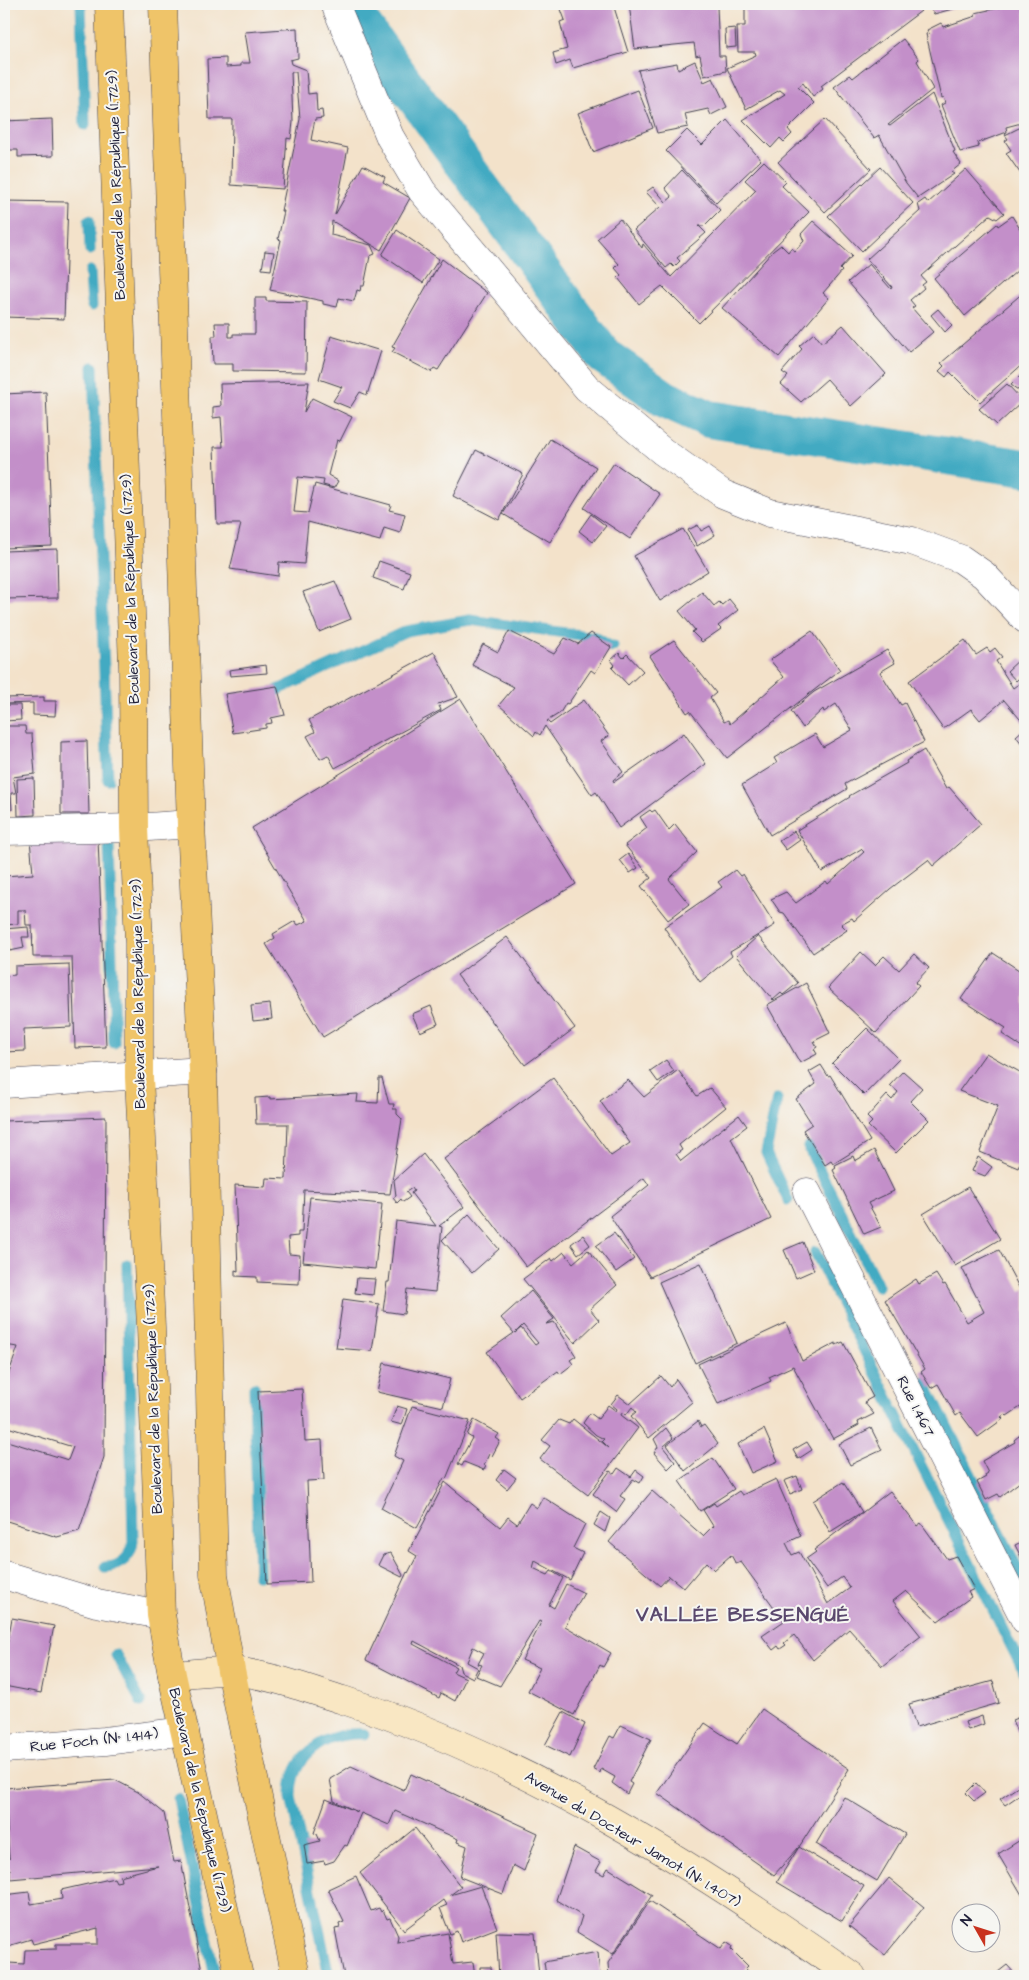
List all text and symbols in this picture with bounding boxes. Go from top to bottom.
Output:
street label: Boulevard de la République (1.729) [102,70,131,300]
street label: Boulevard de la République (1.729) [116,474,145,704]
street label: Boulevard de la République (1.729) [126,879,151,1109]
street label: Boulevard de la République (1.729) [139,1284,168,1514]
street label: Rue 1.467 [891,1372,940,1440]
district label: VALLÉE BESSENGUÉ [635,1601,850,1629]
street label: Boulevard de la République (1.729) [163,1686,236,1914]
street label: Rue Foch (N° 1.414) [29,1723,159,1758]
street label: Avenue du Docteur Jamot (N° 1.407) [521,1766,745,1913]
north arrow [952,1902,1002,1952]
text: N [956,1911,977,1930]

